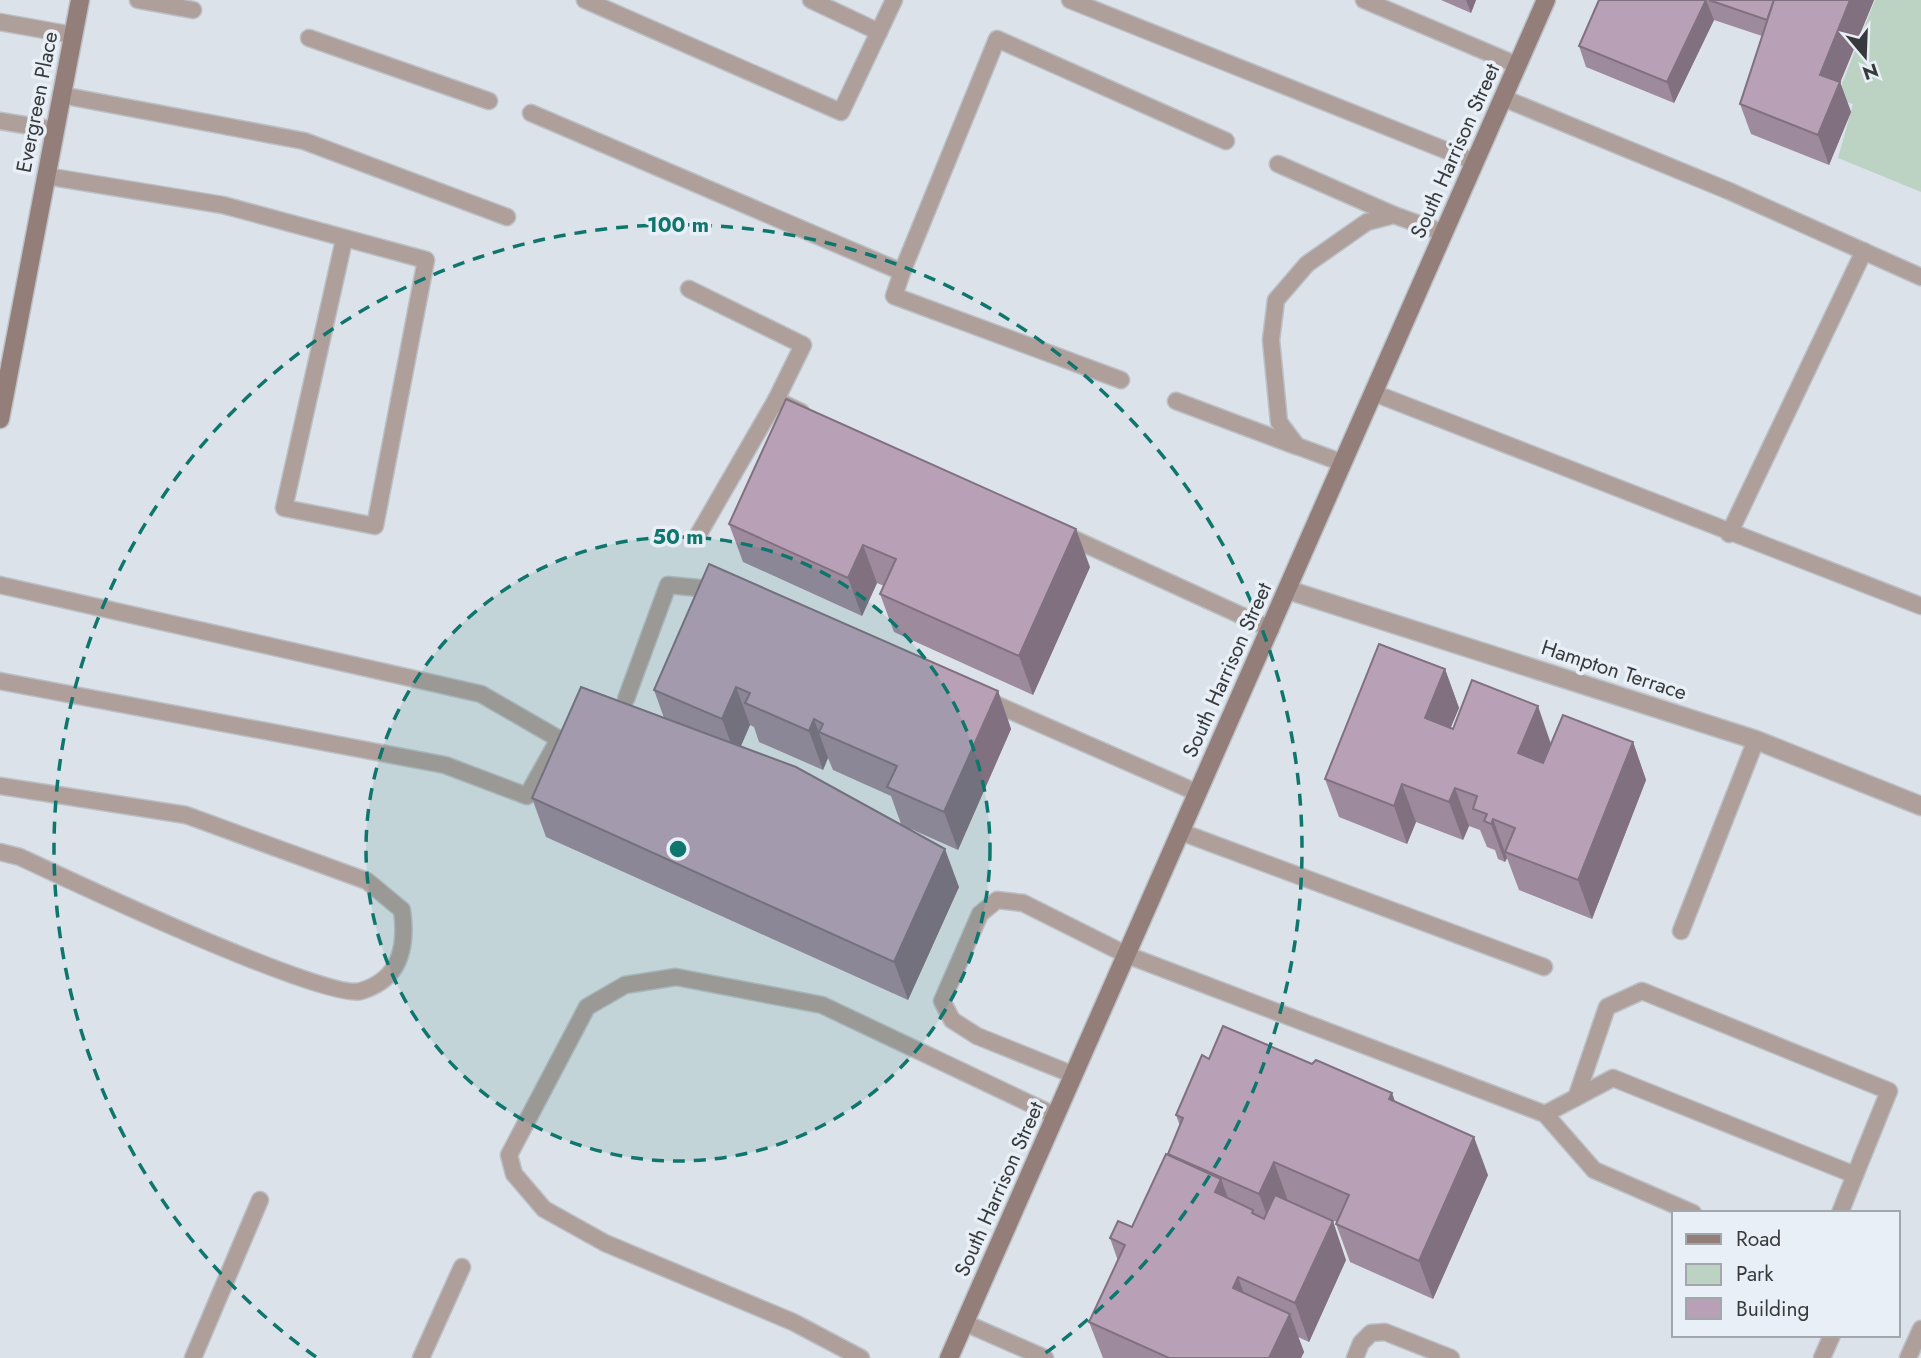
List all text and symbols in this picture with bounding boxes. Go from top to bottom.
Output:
north arrow [1830,21,1900,91]
street label: Evergreen Place [9,29,65,175]
text: N [1859,56,1882,87]
street label: South Harrison Street [1403,59,1507,243]
text: 100 m [647,210,709,240]
text: 50 m [653,522,703,552]
street label: South Harrison Street [1175,578,1279,762]
street label: Hampton Terrace [1537,632,1691,708]
centre of rings [666,837,690,861]
street label: South Harrison Street [947,1097,1051,1281]
legend [1672,1211,1900,1337]
text: Road [1736,1224,1781,1254]
text: Park [1736,1259,1774,1289]
text: Building [1736,1294,1809,1324]

